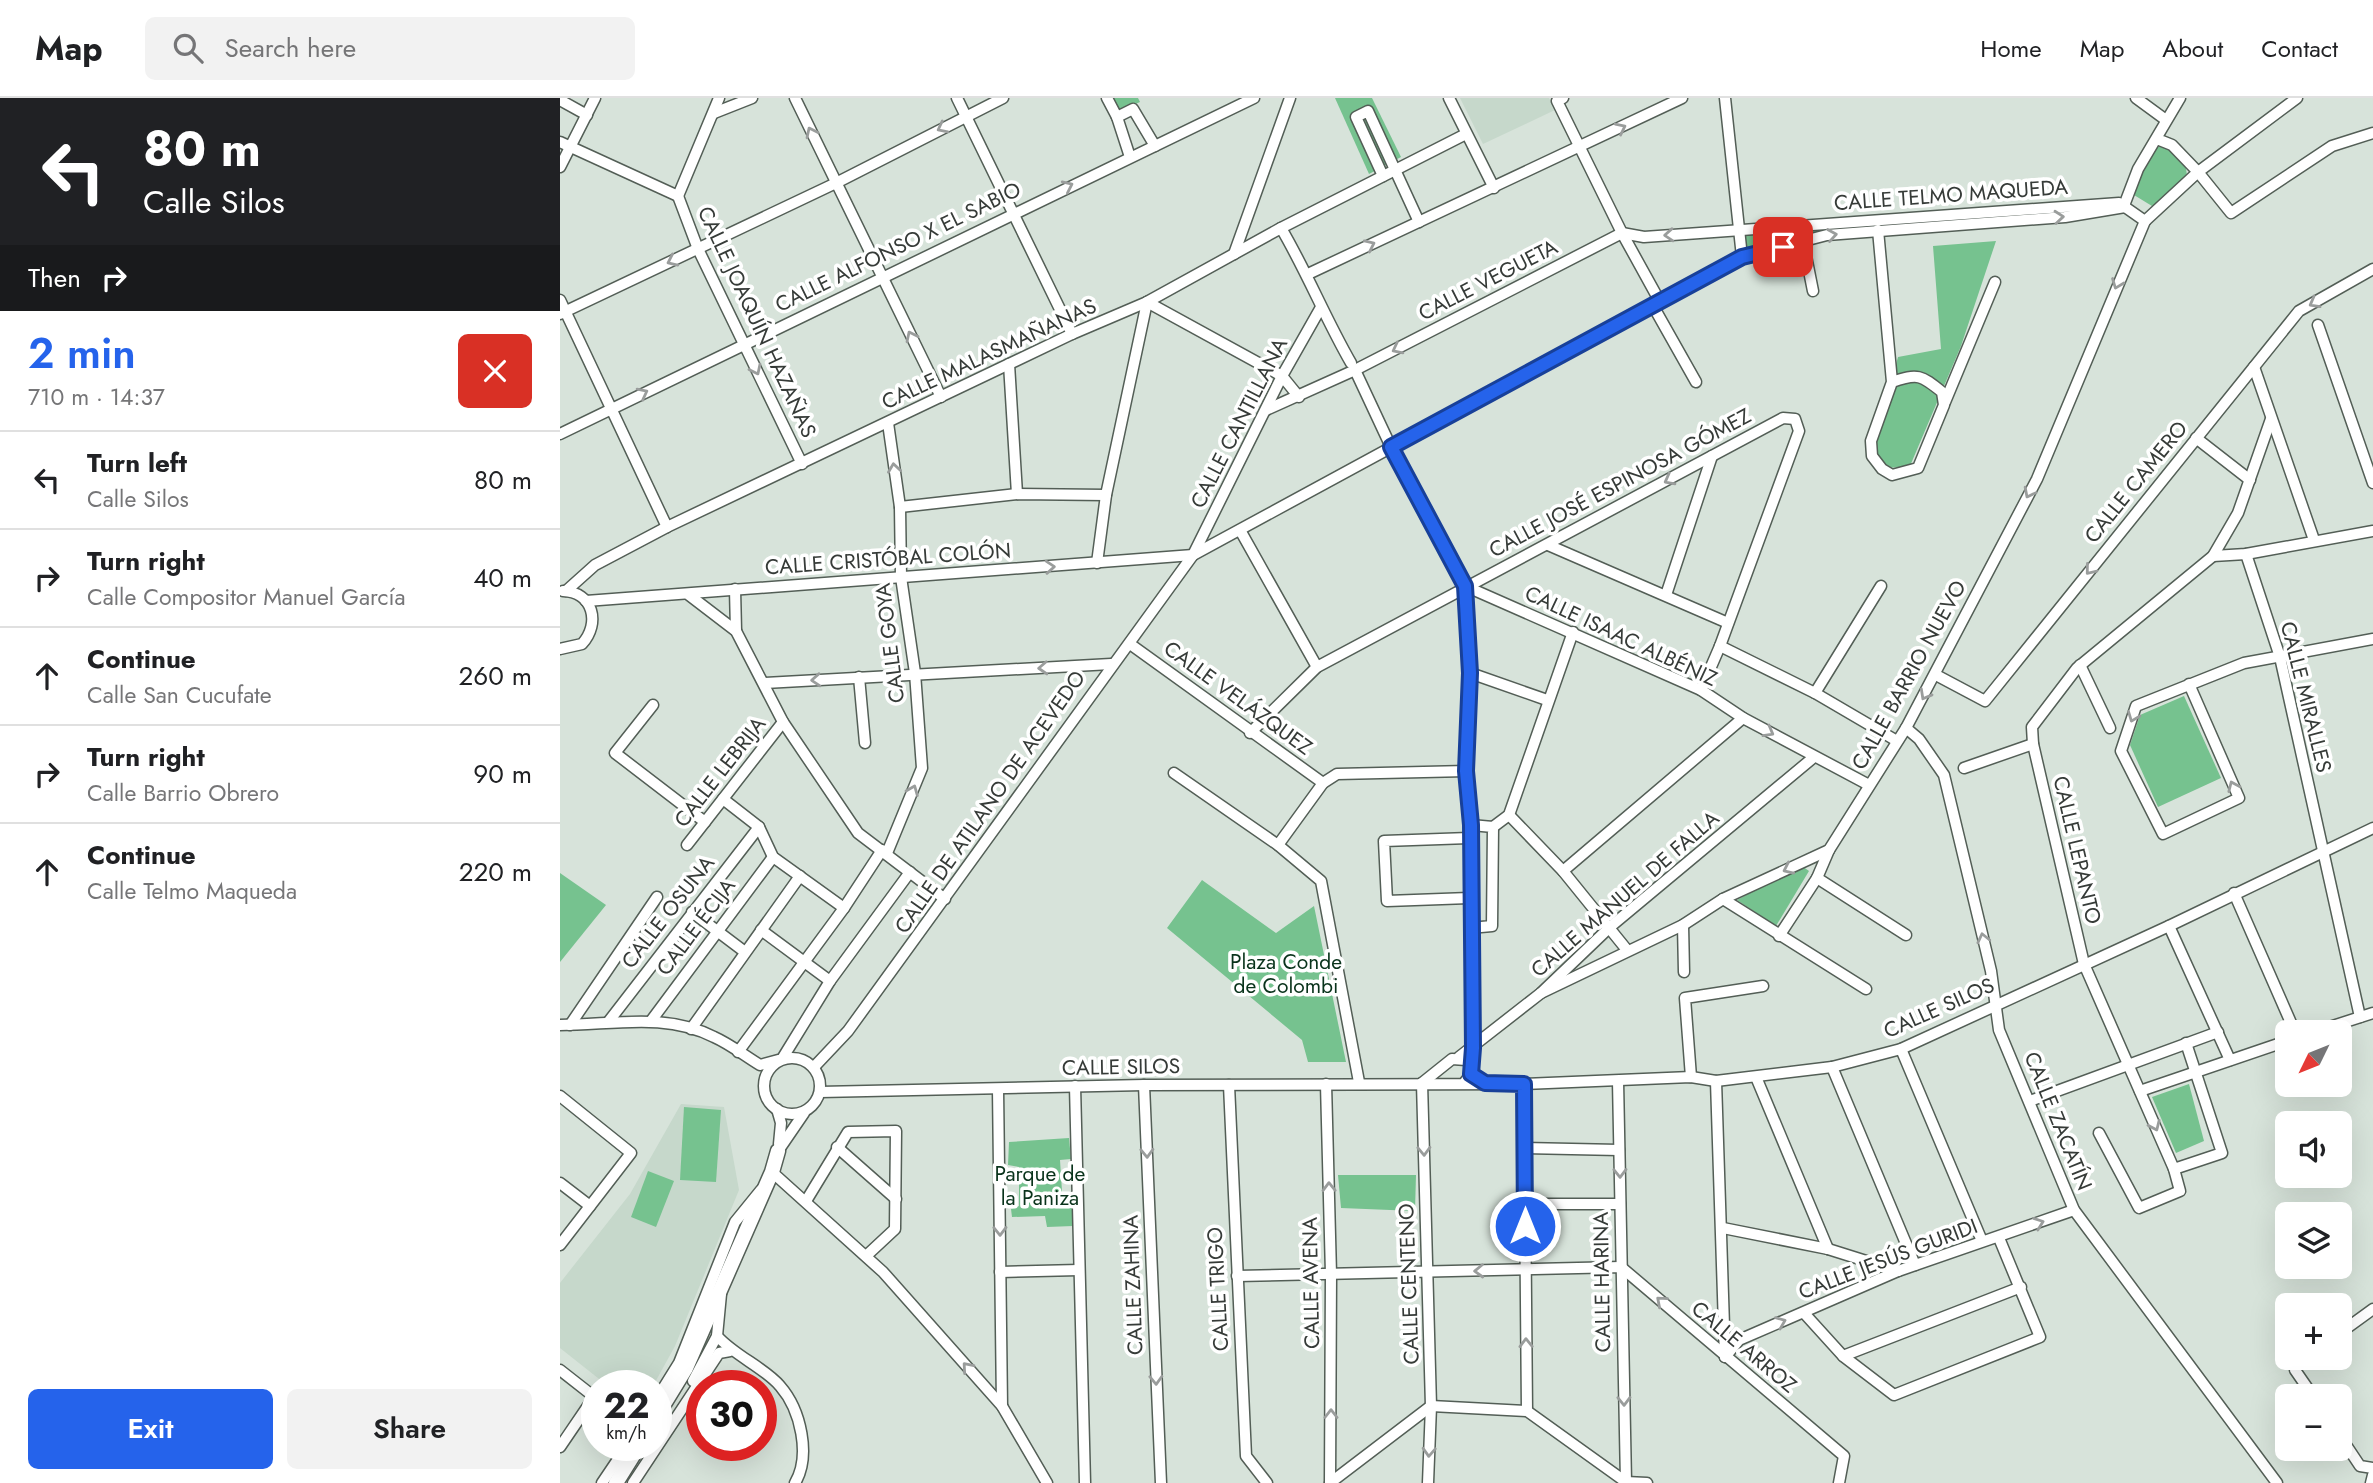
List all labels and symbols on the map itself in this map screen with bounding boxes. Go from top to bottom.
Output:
one-way arrow [937,120,949,133]
one-way arrow [1614,122,1626,136]
one-way arrow [806,127,820,139]
street label: CALLE TELMO MAQUEDA [1833,172,2069,218]
street label: CALLE ALFONSO X EL SABIO [770,174,1026,320]
one-way arrow [1061,180,1073,194]
street label: CALLE JOAQUÍN HAZAÑAS [690,201,824,443]
one-way arrow [2053,210,2065,225]
pin [1753,217,1813,277]
one-way arrow [1663,228,1674,243]
one-way arrow [1826,228,1838,243]
street label: CALLE VEGUETA [1413,232,1563,328]
one-way arrow [1363,239,1375,253]
one-way arrow [667,252,679,266]
one-way arrow [2112,277,2126,289]
street label: CALLE MALASMAÑANAS [877,291,1101,417]
one-way arrow [2309,295,2321,308]
one-way arrow [906,331,920,343]
street label: CALLE CANTILLANA [1183,333,1295,513]
one-way arrow [1391,340,1404,354]
one-way arrow [748,363,762,375]
one-way arrow [636,387,648,401]
street label: CALLE JOSÉ ESPINOSA GÓMEZ [1484,401,1757,565]
street label: CALLE CAMERO [2077,414,2195,550]
one-way arrow [887,462,902,474]
one-way arrow [1664,472,1676,485]
one-way arrow [2024,486,2038,499]
street label: CALLE CRISTÓBAL COLÓN [764,535,1012,583]
one-way arrow [1045,559,1056,574]
one-way arrow [2085,562,2098,574]
street label: CALLE BARRIO NUEVO [1844,575,1974,775]
street label: CALLE ISAAC ALBÉNIZ [1520,578,1723,694]
street label: CALLE GOYA [868,581,912,705]
street label: CALLE MIRALLES [2273,618,2339,776]
street label: CALLE VELÁZQUEZ [1158,634,1319,763]
one-way arrow [1037,660,1048,675]
street label: CALLE DE ATILANO DE ACEVEDO [887,664,1093,940]
one-way arrow [810,672,821,687]
one-way arrow [1919,688,1933,701]
street label: CALLE LEBRIJA [667,710,773,834]
one-way arrow [2127,710,2141,722]
one-way arrow [1762,724,1774,738]
street label: CALLE LEPANTO [2045,773,2109,927]
one-way arrow [2227,781,2241,793]
one-way arrow [904,785,918,797]
street label: CALLE MANUEL DE FALLA [1524,804,1726,984]
street label: CALLE OSUNA [614,849,722,975]
one-way arrow [1782,861,1795,875]
street label: CALLE ÉCIJA [650,872,743,982]
one-way arrow [1977,932,1992,944]
park label: Plaza Conde de Colombi [1230,947,1342,1001]
street label: CALLE SILOS [1879,970,1999,1046]
north arrow [2275,1020,2352,1097]
street label: CALLE ZACATÍN [2017,1047,2099,1195]
street label: CALLE SILOS [1062,1051,1180,1083]
one-way arrow [2147,1119,2161,1131]
one-way arrow [1417,1146,1432,1157]
one-way arrow [1139,1147,1154,1158]
park label: Parque de la Paniza [995,1159,1086,1213]
one-way arrow [1612,1168,1627,1179]
one-way arrow [1321,1181,1336,1192]
position arrow [1488,1189,1562,1263]
street label: CALLE CENTENO [1391,1203,1427,1365]
street label: CALLE HARINA [1586,1211,1618,1353]
street label: CALLE JESÚS GURIDI [1794,1211,1982,1307]
street label: CALLE ZAHINA [1116,1214,1150,1356]
street label: CALLE AVENA [1295,1217,1327,1349]
one-way arrow [2032,1217,2044,1231]
one-way arrow [992,1226,1008,1237]
street label: CALLE TRIGO [1200,1226,1236,1352]
one-way arrow [1474,1263,1484,1279]
street label: CALLE ARROZ [1685,1294,1804,1400]
one-way arrow [1656,1297,1669,1309]
one-way arrow [1775,1317,1787,1331]
one-way arrow [1518,1337,1534,1348]
one-way arrow [963,1362,975,1375]
speed limit sign: 30 [686,1370,777,1461]
one-way arrow [1149,1375,1164,1386]
one-way arrow [1616,1396,1632,1407]
one-way arrow [1323,1408,1339,1419]
one-way arrow [1422,1447,1437,1458]

